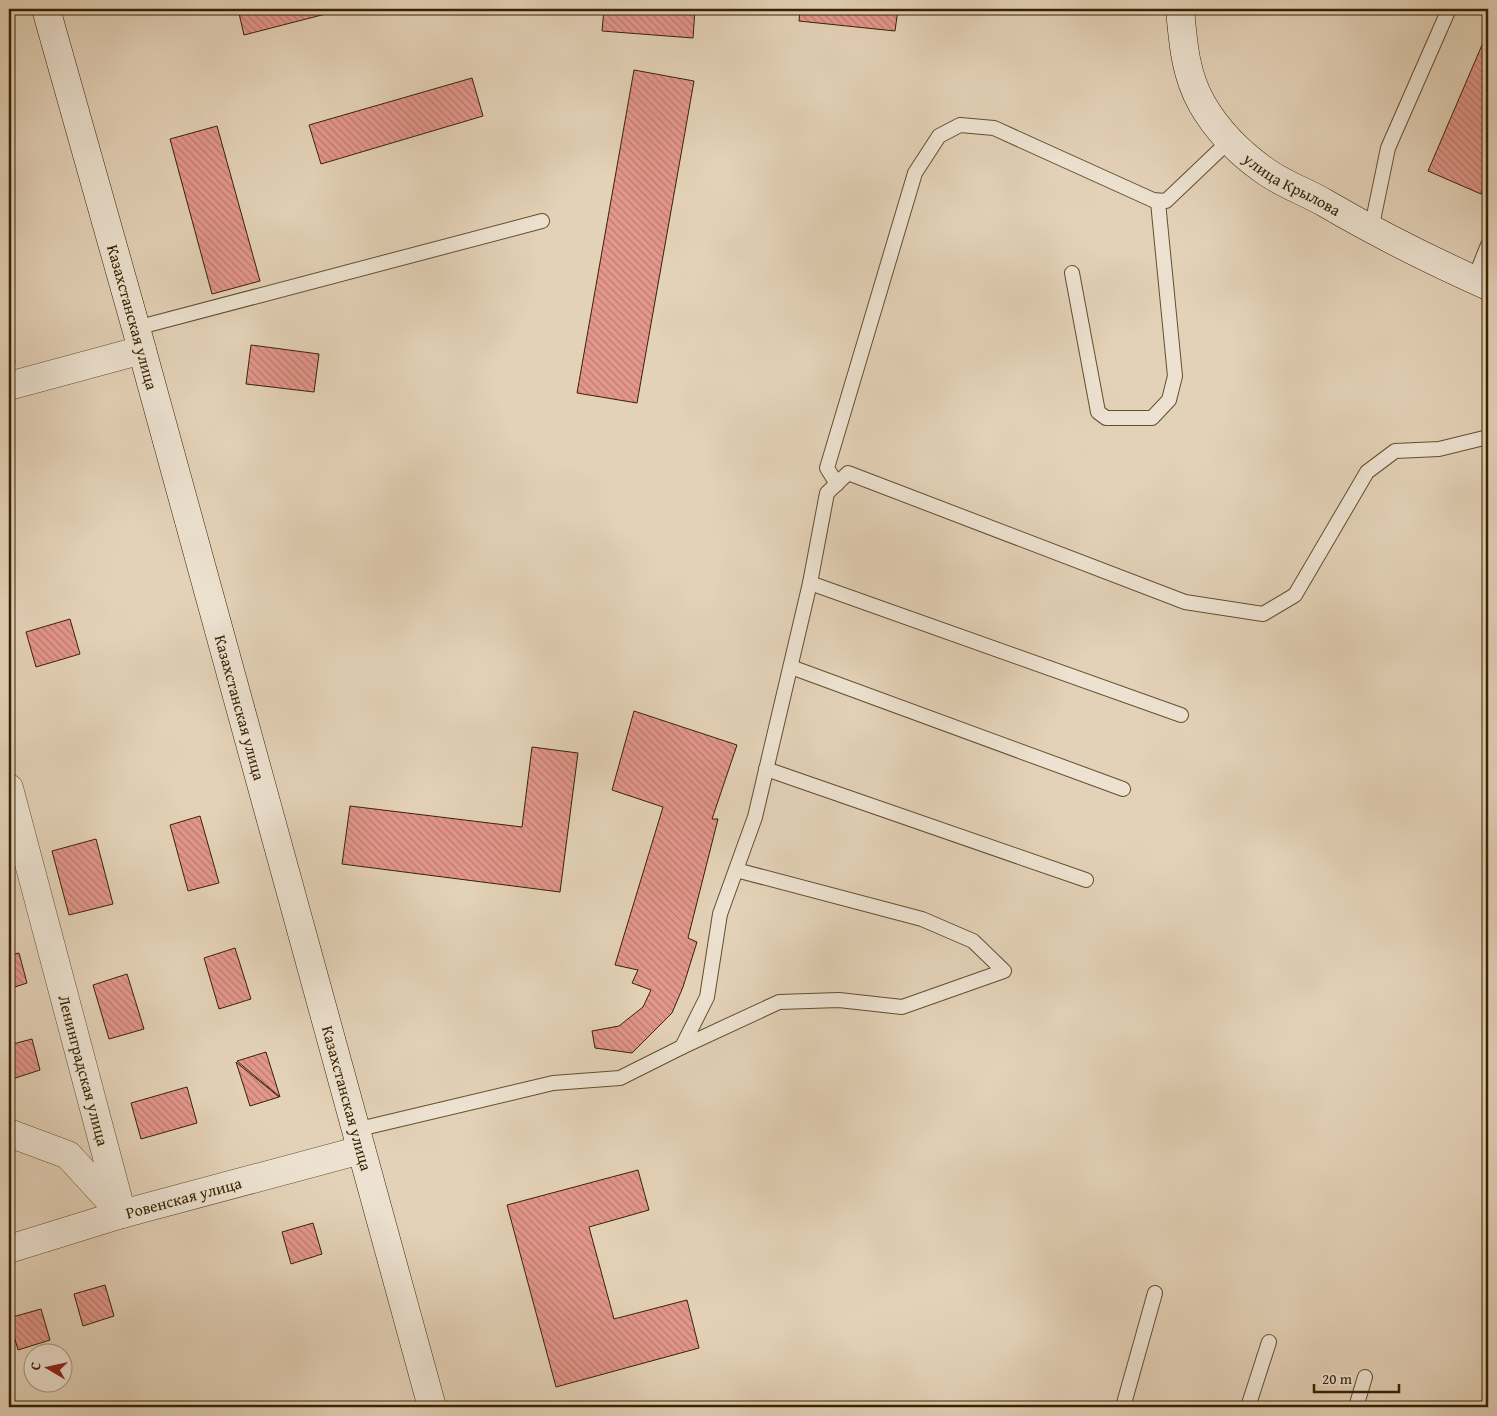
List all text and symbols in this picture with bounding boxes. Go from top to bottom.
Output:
street label: улица Крылова [1237,146,1346,222]
street label: Казахстанская улица [101,242,164,393]
street label: Казахстанская улица [209,632,272,783]
street label: Ленинградская улица [52,992,115,1149]
street label: Казахстанская улица [316,1023,379,1174]
street label: Ровенская улица [123,1170,245,1225]
north arrow [22,1344,72,1394]
text: С [25,1360,46,1371]
scale bar [1314,1361,1400,1393]
text: 20 m [1322,1368,1353,1389]

